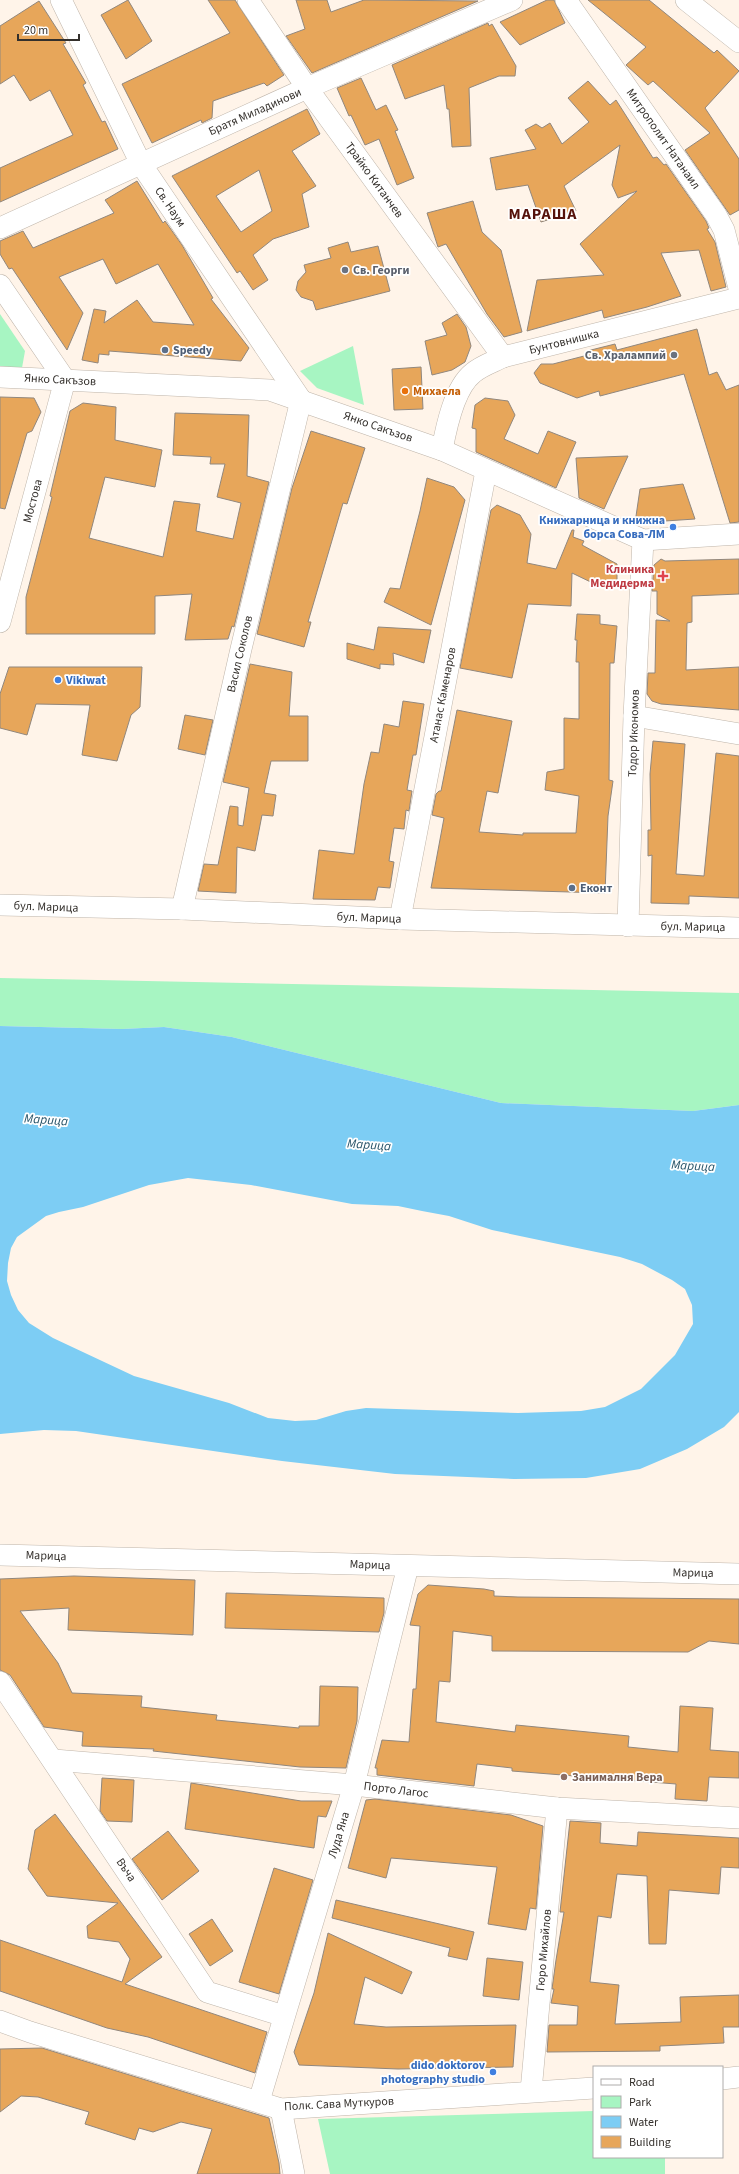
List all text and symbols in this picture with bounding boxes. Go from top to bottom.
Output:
scale bar [18,16,79,42]
text: 20 m [24,22,48,39]
street label: Братя Миладинови [206,84,304,140]
street label: Митрополит Натанаил [622,85,704,193]
street label: Трайко Китанчев [341,139,407,221]
street label: Св. Наум [150,183,190,231]
district label: МАРАША [508,203,578,225]
place label: Св. Георги [353,262,409,279]
marker: Св. Георги [340,265,350,275]
street label: Бунтовнишка [527,325,601,359]
place label: Speedy [173,342,213,359]
marker: Speedy [160,345,170,355]
place label: Св. Хралампий [585,347,666,364]
marker: Св. Хралампий [669,350,679,360]
street label: Янко Сакъзов [24,370,96,390]
place label: Михаела [413,383,461,400]
marker: Михаела [400,386,410,396]
street label: Янко Сакъзов [341,407,415,447]
street label: Мостова [19,477,47,525]
place label: Книжарница и книжна борса Сова-ЛМ [539,512,665,543]
marker: Книжарница и книжна борса Сова-ЛМ [668,522,678,532]
place label: Клиника Медидерма [590,561,654,592]
marker: Клиника Медидерма [657,570,669,582]
street label: Васил Соколов [223,614,257,694]
street label: Атанас Каменаров [425,646,461,744]
place label: Vikiwat [65,672,106,689]
marker: Vikiwat [53,675,63,685]
street label: Тодор Икономов [624,689,644,777]
place label: Еконт [580,880,612,897]
marker: Еконт [567,883,577,893]
street label: бул. Марица [13,897,79,917]
street label: бул. Марица [336,908,402,928]
street label: бул. Марица [660,918,726,936]
water label: Марица [23,1109,69,1131]
water label: Марица [346,1134,392,1156]
water label: Марица [671,1156,715,1176]
street label: Марица [25,1547,67,1565]
street label: Марица [349,1556,391,1574]
street label: Марица [672,1564,714,1582]
place label: Занималня Вера [572,1769,663,1786]
marker: Занималня Вера [559,1772,569,1782]
street label: Порто Лагос [363,1778,430,1802]
street label: Луда Яна [324,1810,354,1860]
street label: Въча [112,1855,140,1885]
street label: Гюро Михайлов [532,1908,556,1992]
place label: dido doktorov photography studio [381,2057,486,2088]
legend [593,2066,723,2158]
marker: dido doktorov photography studio [488,2067,498,2077]
text: Road [629,2074,655,2091]
street label: Полк. Сава Муткуров [284,2093,394,2115]
text: Park [629,2094,651,2111]
text: Water [629,2114,659,2131]
text: Building [629,2134,671,2151]

